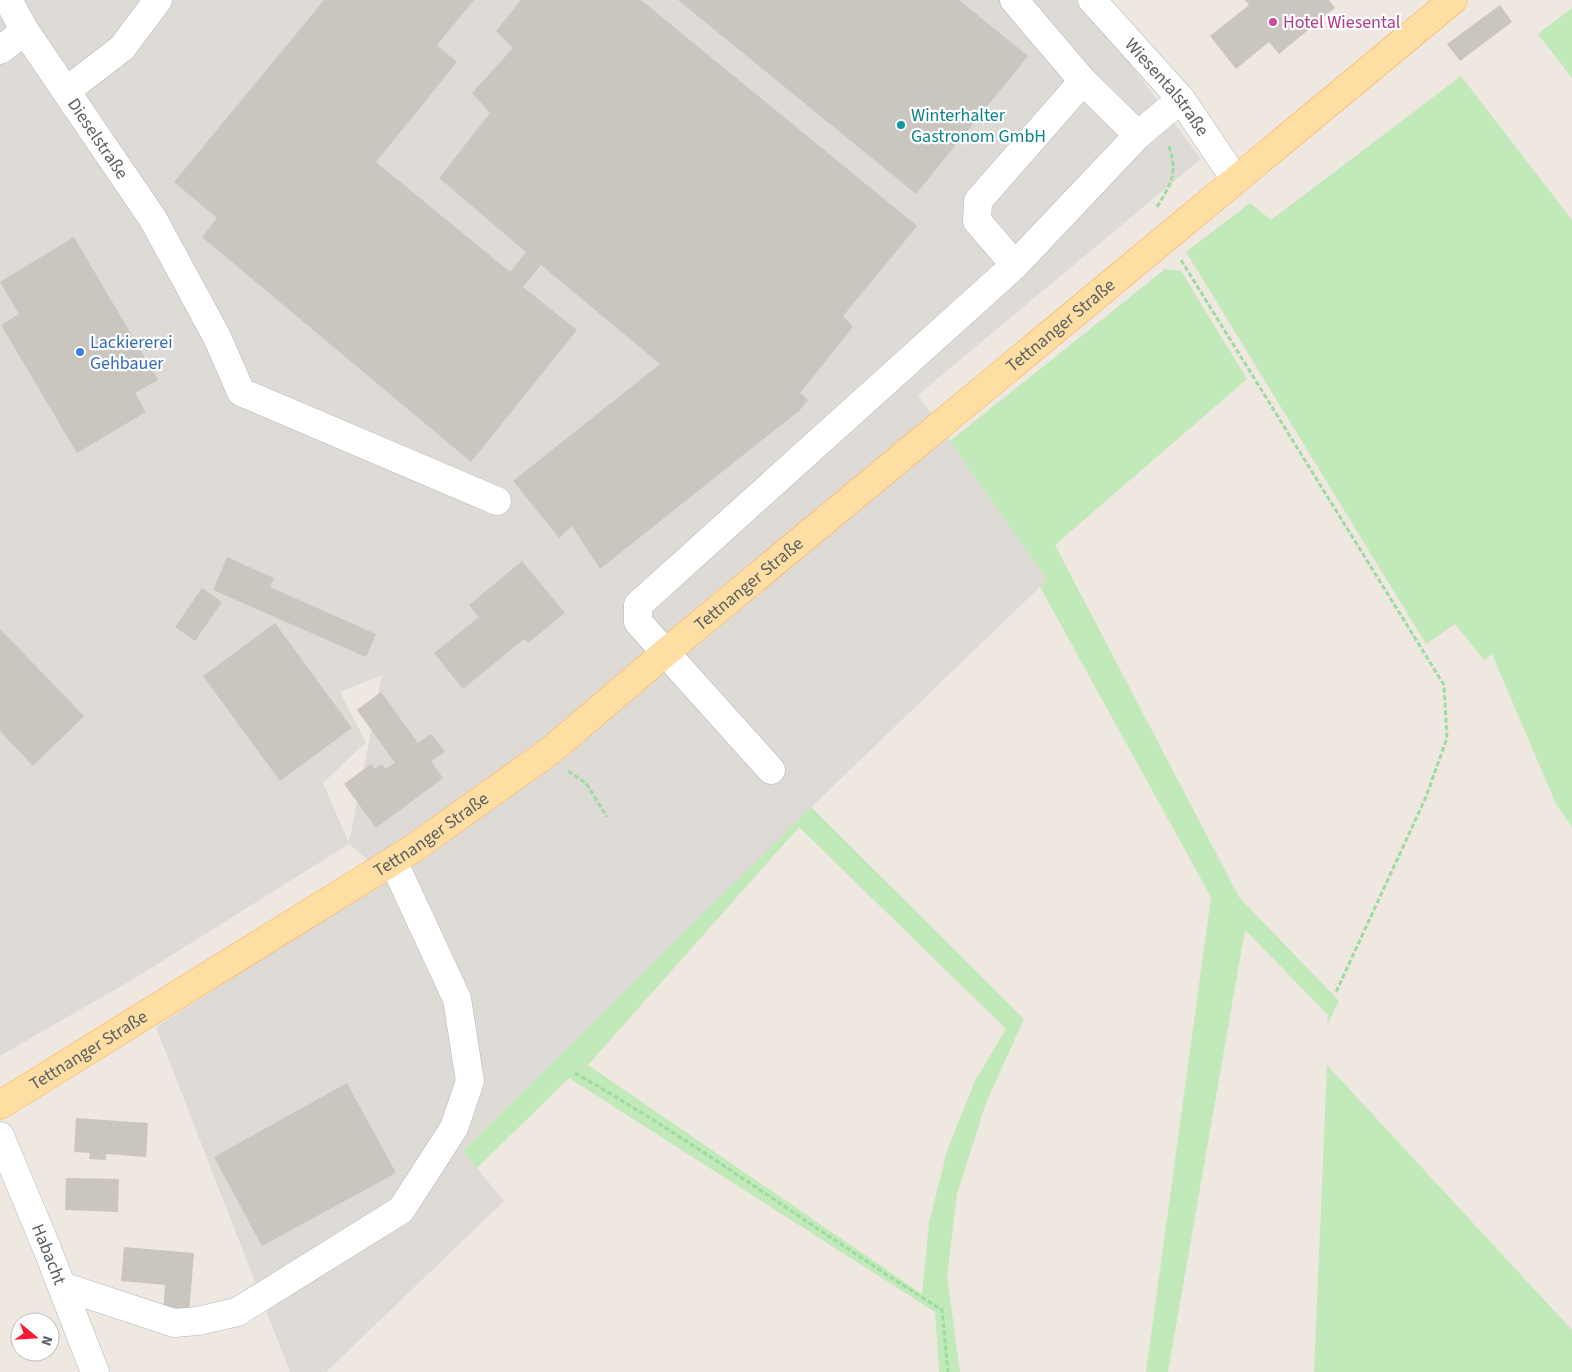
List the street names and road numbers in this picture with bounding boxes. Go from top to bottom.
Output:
street label: Wiesentalstraße [1119,33,1215,141]
street label: Dieselstraße [61,93,134,184]
street label: Tettnanger Straße [1001,273,1121,378]
street label: Tettnanger Straße [689,531,809,637]
street label: Tettnanger Straße [369,786,494,883]
street label: Tettnanger Straße [25,1004,153,1097]
street label: Habacht [25,1220,72,1289]

